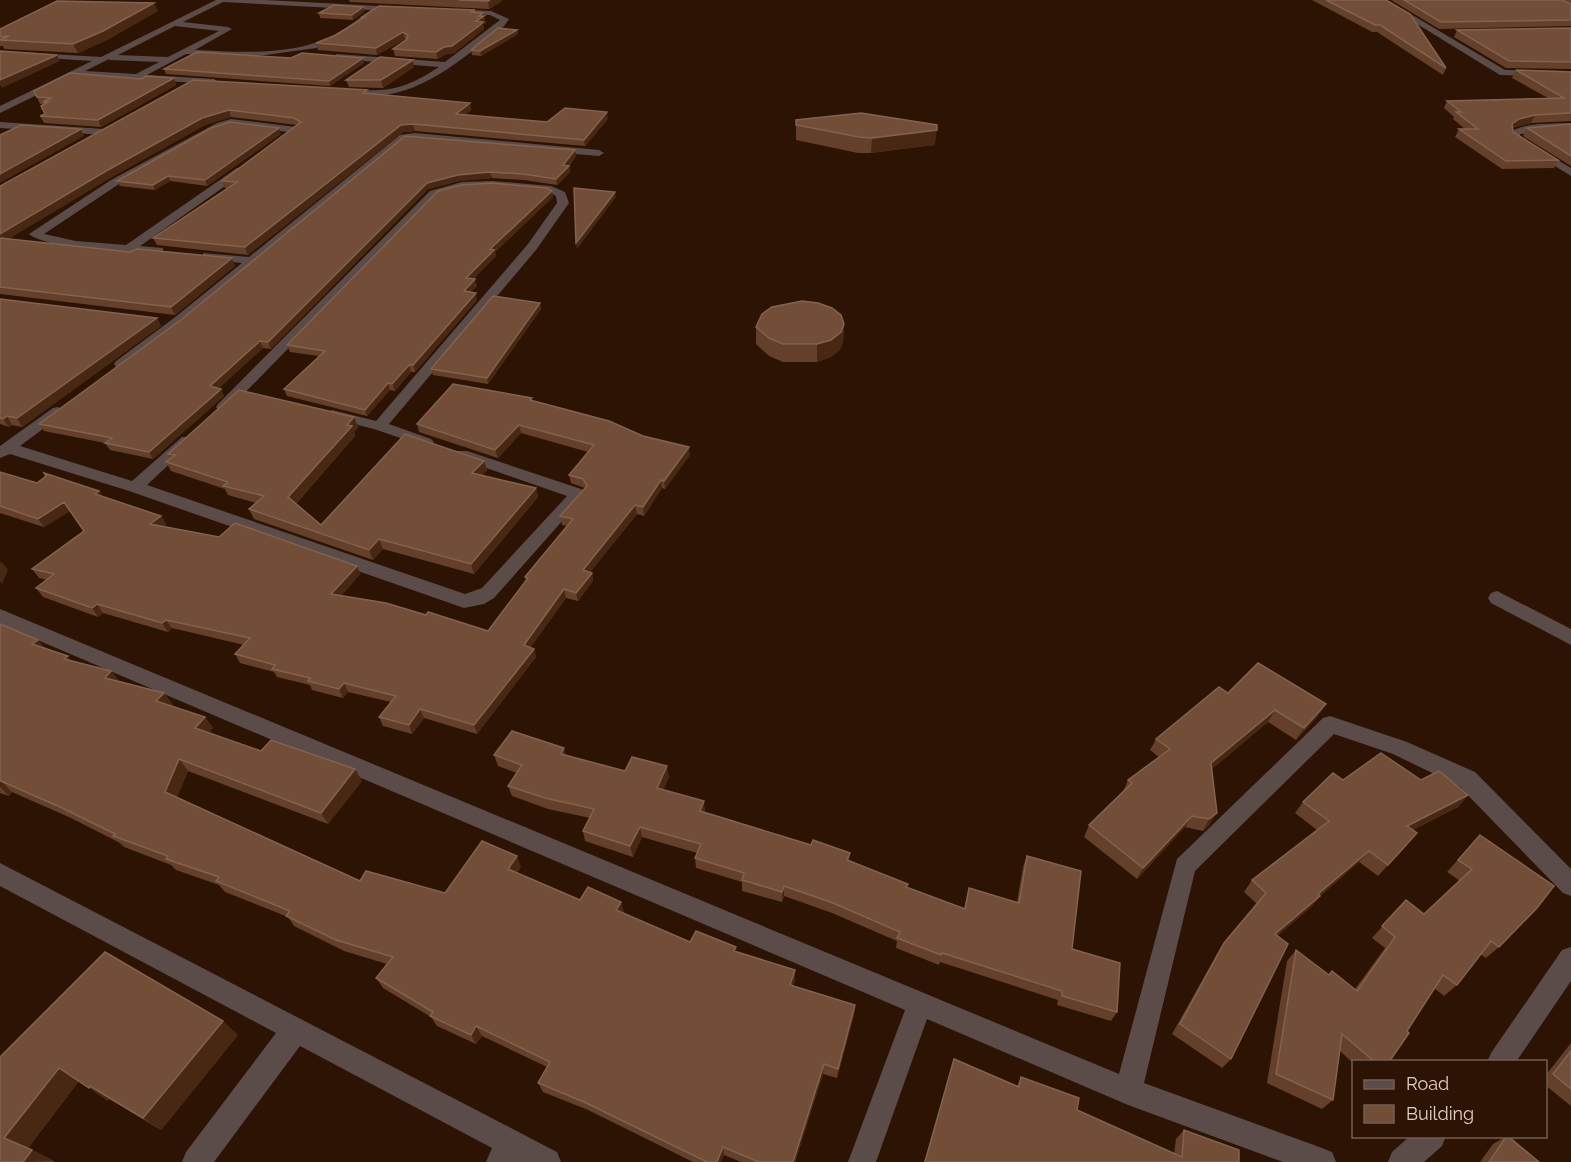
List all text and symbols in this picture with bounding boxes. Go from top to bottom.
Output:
legend [1352,1060,1547,1138]
text: Road [1406,1073,1449,1094]
text: Building [1406,1103,1474,1124]

